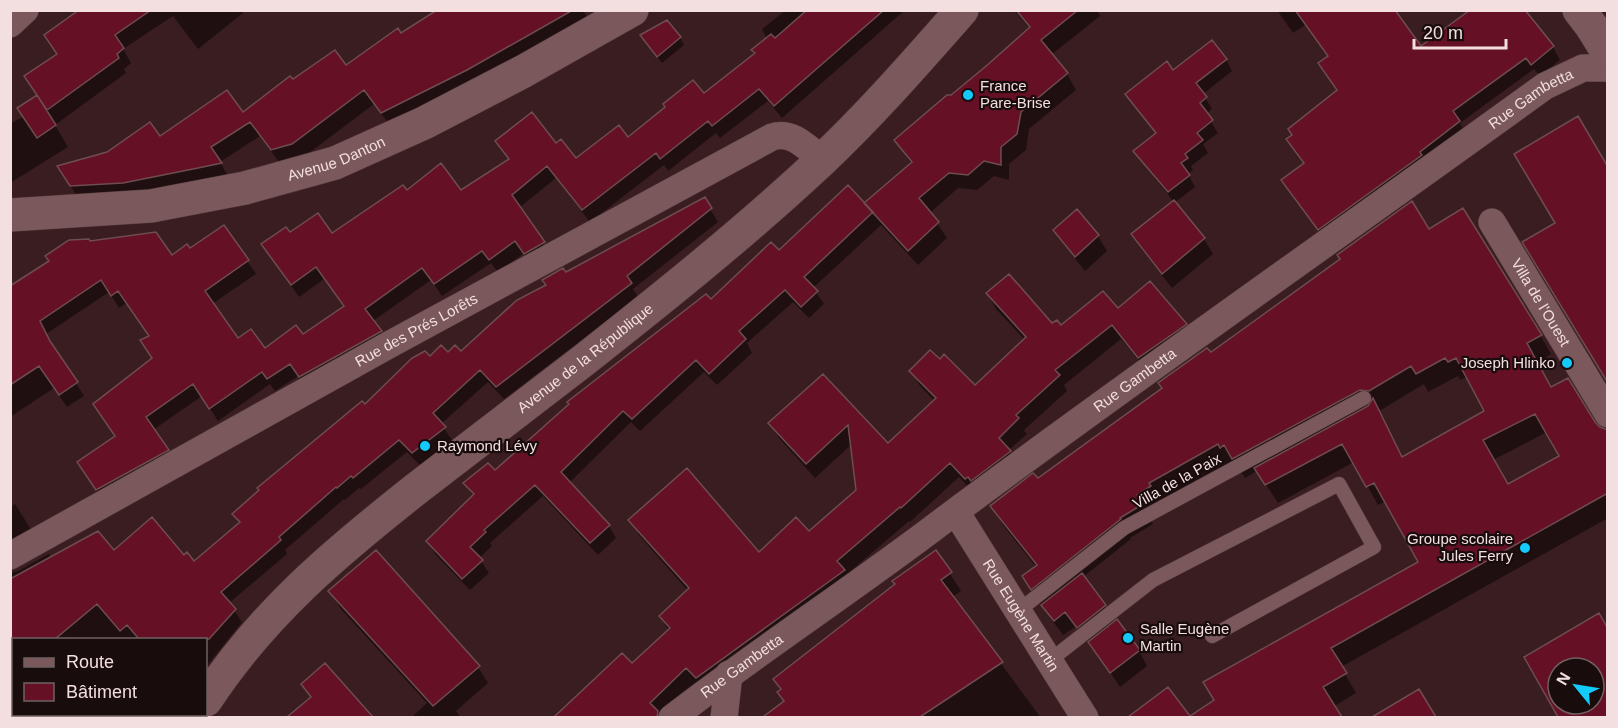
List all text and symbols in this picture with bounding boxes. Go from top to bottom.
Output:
scale bar [1414,12,1506,50]
text: 20 m [1423,23,1463,43]
street label: Rue Gambetta [1485,65,1576,132]
place label: France Pare-Brise [980,77,1051,111]
marker: France Pare-Brise [961,88,975,102]
street label: Avenue Danton [285,133,388,184]
street label: Villa de l'Ouest [1508,255,1574,350]
street label: Rue des Prés Lorêts [352,289,480,370]
street label: Avenue de la République [514,300,656,416]
street label: Rue Gambetta [1090,344,1180,415]
place label: Joseph Hlinko [1461,354,1555,371]
marker: Joseph Hlinko [1560,356,1574,370]
place label: Raymond Lévy [437,437,538,454]
marker: Raymond Lévy [418,439,432,453]
street label: Villa de la Paix [1130,449,1224,512]
place label: Groupe scolaire Jules Ferry [1407,530,1513,564]
marker: Groupe scolaire Jules Ferry [1518,541,1532,555]
street label: Rue Eugène Martin [980,556,1063,674]
place label: Salle Eugène Martin [1140,620,1229,654]
street label: Rue Gambetta [697,630,787,701]
marker: Salle Eugène Martin [1121,631,1135,645]
legend [12,638,207,716]
text: Route [66,652,114,672]
north arrow [1546,656,1606,716]
text: N [1553,669,1574,688]
text: Bâtiment [66,682,137,702]

